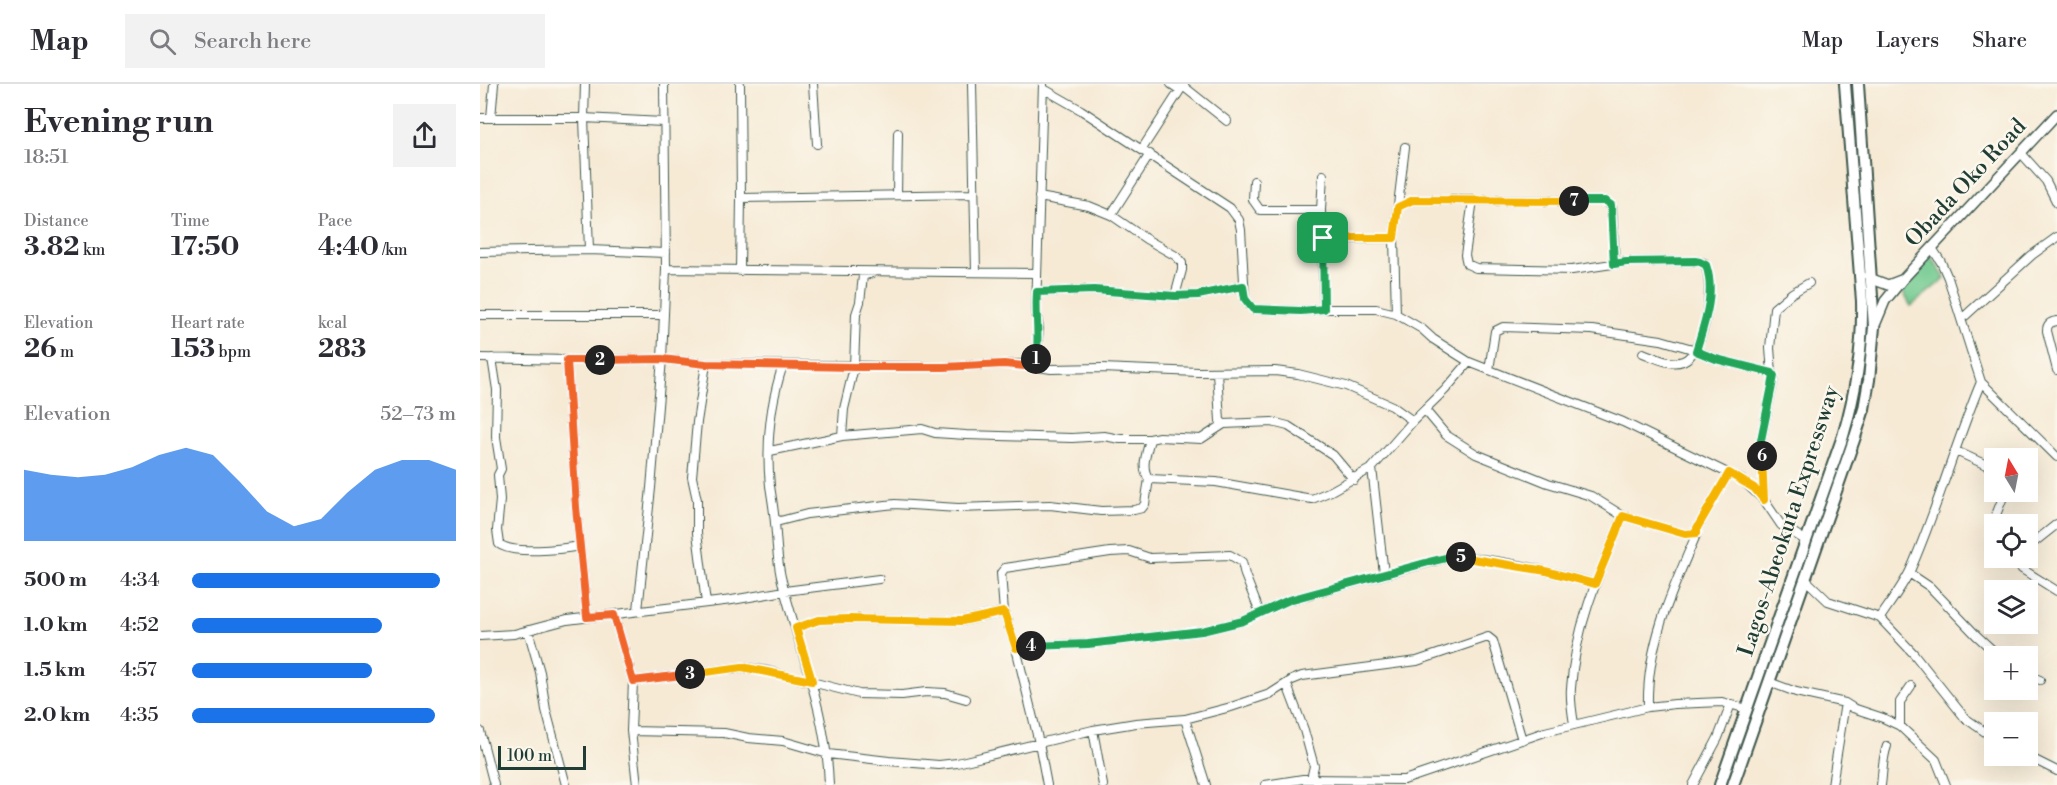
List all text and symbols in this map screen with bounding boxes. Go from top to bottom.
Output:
search box [125,14,545,68]
text: Map [30,24,89,59]
icon: search [146,25,179,58]
text: Search here [194,28,311,55]
text: Map [1802,28,1843,54]
text: Layers [1876,28,1939,54]
text: Share [1972,28,2027,54]
text: Evening run [24,102,213,143]
button: share [393,104,456,167]
street label: Obada Oko Road [1900,113,2033,253]
text: 18:51 [24,145,69,170]
pin: 7 [1559,186,1589,216]
text: 7 [1569,191,1579,211]
text: Distance [24,211,89,231]
text: Time [171,211,210,231]
text: Pace [318,211,352,231]
pin [1297,212,1348,263]
icon: arrive [1306,221,1339,254]
text: 3.82 [24,231,80,263]
text: 17:50 [171,231,239,263]
text: 4:40 [318,231,379,263]
text: km [80,240,105,260]
text: /km [379,240,408,260]
text: Elevation [24,313,93,333]
text: Heart rate [171,313,245,333]
text: kcal [318,313,347,333]
text: 26 [24,333,57,365]
text: 153 [171,333,215,365]
text: 283 [318,333,366,365]
text: m [57,342,74,362]
text: bpm [215,342,251,362]
pin: 1 [1021,344,1051,374]
pin: 2 [585,345,615,375]
text: 1 [1032,349,1040,369]
text: 2 [595,350,605,370]
street label: Lagos-Abeokuta Expressway [1732,382,1846,660]
text: Elevation [24,402,111,427]
text: 52–73 m [380,402,456,427]
pin: 6 [1747,441,1777,471]
text: 6 [1757,446,1767,466]
north arrow [1984,448,2038,502]
map controls [1984,448,2038,766]
button: locate [1984,514,2038,568]
pin: 5 [1446,542,1476,572]
text: 5 [1456,547,1466,567]
text: 500 m [24,568,87,593]
text: 4:34 [120,568,160,593]
button: layers [1984,580,2038,634]
text: 1.0 km [24,613,88,638]
text: 4:52 [120,613,159,638]
pin: 4 [1016,631,1046,661]
text: 4 [1026,636,1036,656]
button: + [1984,646,2038,700]
text: 1.5 km [24,658,85,683]
text: 4:57 [120,658,157,683]
pin: 3 [675,659,705,689]
text: 3 [685,664,695,684]
text: 2.0 km [24,703,90,728]
text: 4:35 [120,703,158,728]
button: − [1984,712,2038,766]
scale bar [498,743,586,770]
text: 100 m [507,746,552,766]

